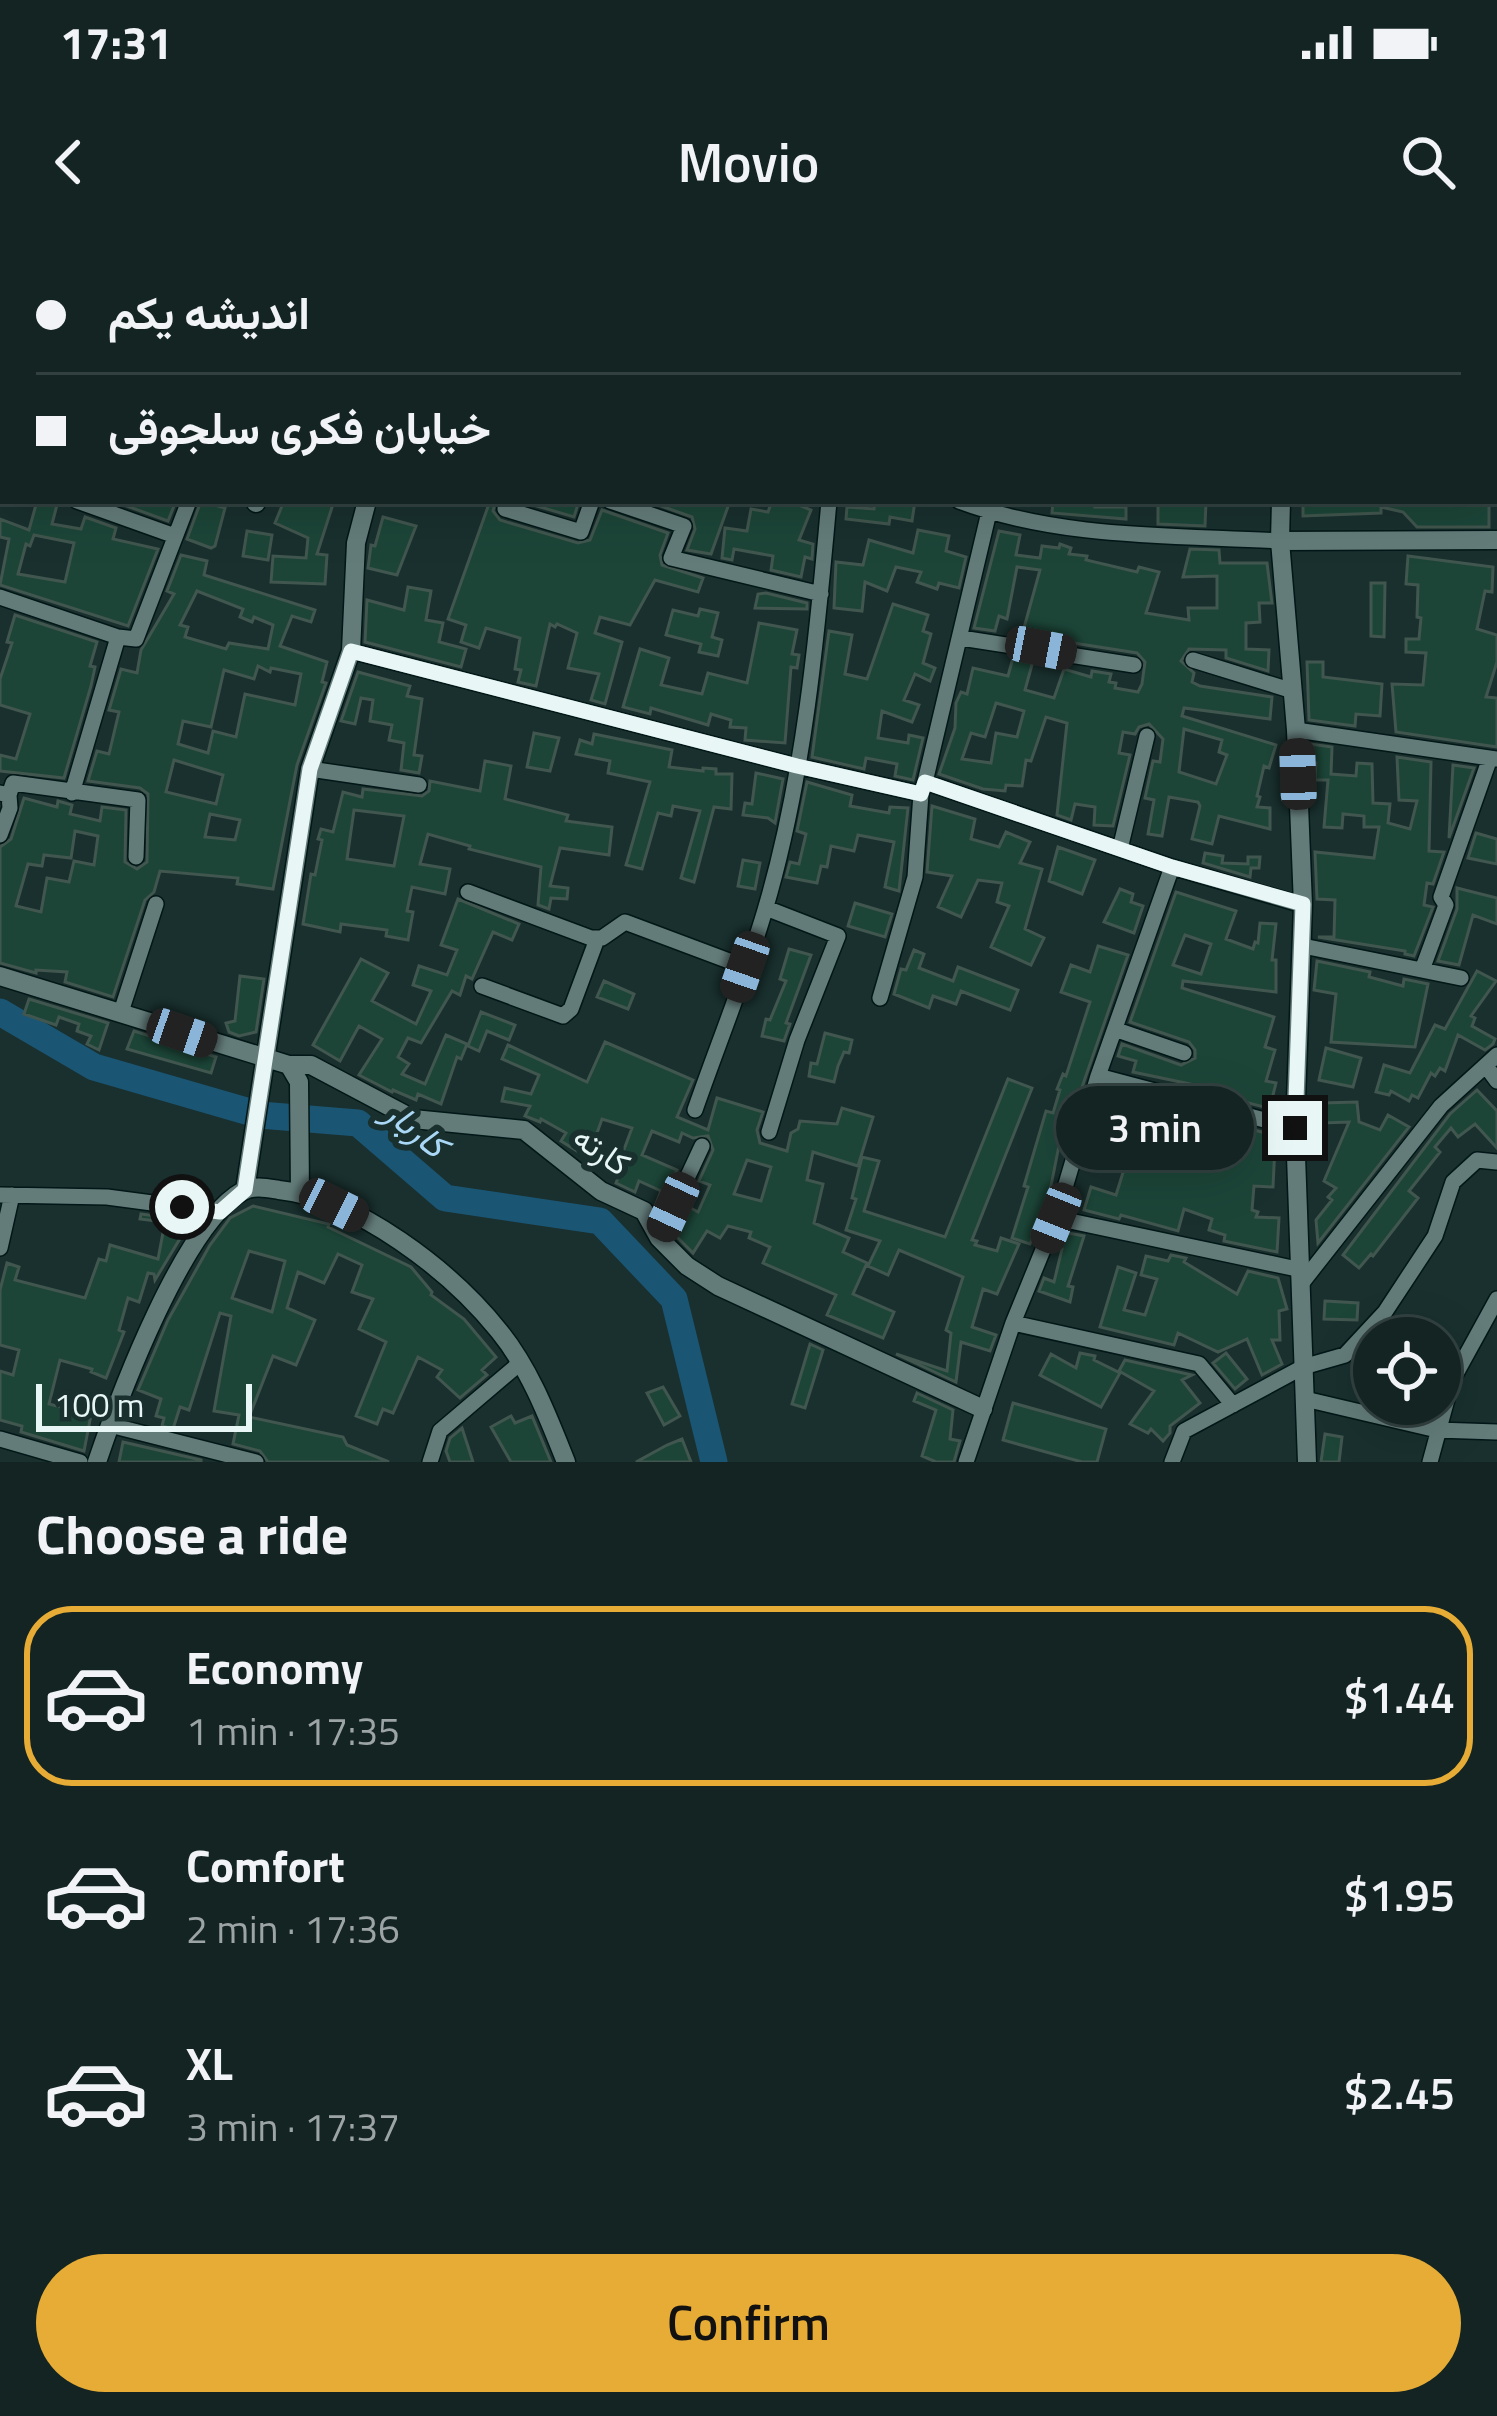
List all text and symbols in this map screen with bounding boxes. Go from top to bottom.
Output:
text: 17:31 [60,8,172,76]
text: Movio [678,121,819,203]
icon: back [36,129,102,195]
icon: search [1395,129,1461,195]
text: اندیشه یکم [108,278,310,346]
text: خیابان فکری سلجوقی [108,393,491,461]
car [1002,623,1080,673]
car [1279,737,1317,811]
car [716,927,774,1007]
car [142,1004,222,1062]
water label: کاربار [371,1083,465,1175]
callout: 3 min [1055,1086,1253,1170]
text: 3 min [1108,1098,1202,1157]
route end [1268,1101,1322,1155]
street label: کارته [563,1112,641,1188]
car [641,1167,705,1247]
car [294,1173,374,1237]
car [1026,1178,1086,1258]
route start [155,1180,209,1234]
map controls [1353,1317,1461,1425]
button: locate [1353,1317,1461,1425]
scale bar [36,1378,252,1431]
text: 100 m [54,1380,144,1430]
text: Choose a ride [36,1493,348,1575]
text: Economy [186,1633,363,1701]
icon: car [42,1642,150,1750]
text: $1.44 [1343,1662,1455,1730]
text: 1 min · 17:35 [186,1701,400,1760]
text: Comfort [186,1831,345,1899]
icon: car [42,1840,150,1948]
text: $1.95 [1343,1860,1455,1928]
text: 2 min · 17:36 [186,1899,400,1958]
text: XL [186,2029,233,2097]
icon: car [42,2038,150,2146]
text: $2.45 [1343,2058,1455,2126]
text: 3 min · 17:37 [186,2097,400,2156]
button: Confirm [36,2254,1461,2392]

